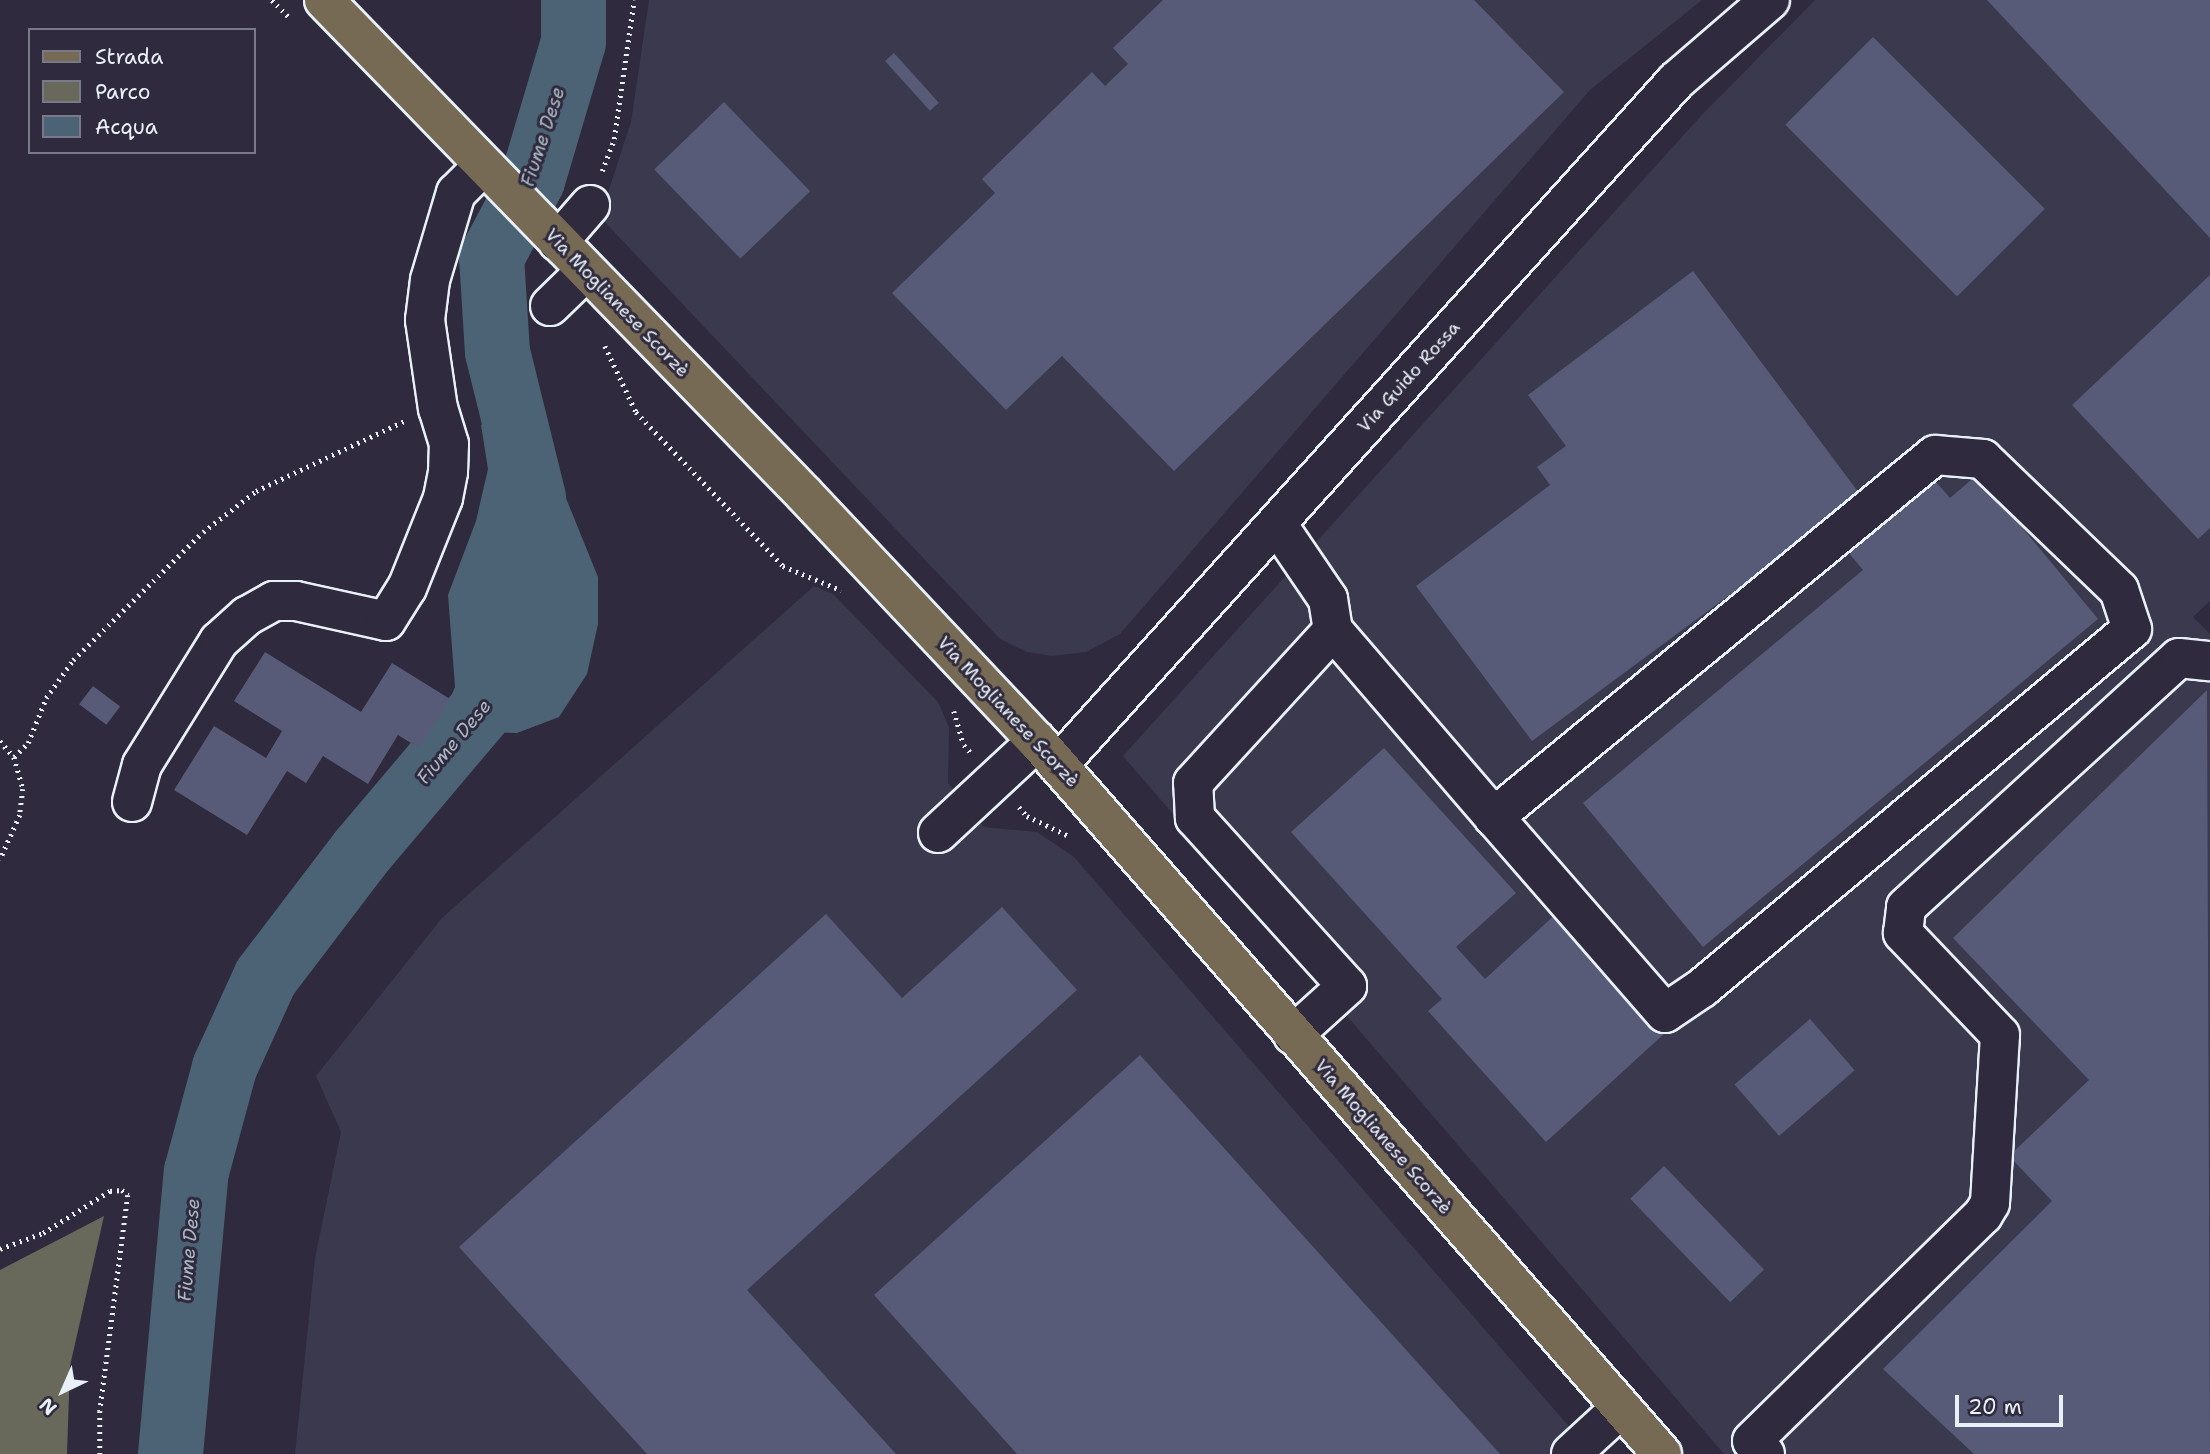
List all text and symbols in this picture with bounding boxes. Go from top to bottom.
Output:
legend [28,28,256,154]
text: Strada [95,43,163,71]
text: Parco [95,78,150,106]
water label: Fiume Dese [516,84,570,190]
text: Acqua [95,113,158,141]
street label: Via Moglianese Scorzè [540,224,694,382]
street label: Via Guido Rossa [1353,317,1465,437]
street label: Via Moglianese Scorzè [933,632,1083,792]
water label: Fiume Dese [412,695,496,789]
street label: Via Moglianese Scorzè [1310,1055,1456,1219]
water label: Fiume Dese [173,1198,205,1302]
north arrow [28,1356,98,1426]
scale bar [1958,1380,2066,1424]
text: N [34,1392,62,1421]
text: 20 m [1968,1393,2022,1421]

